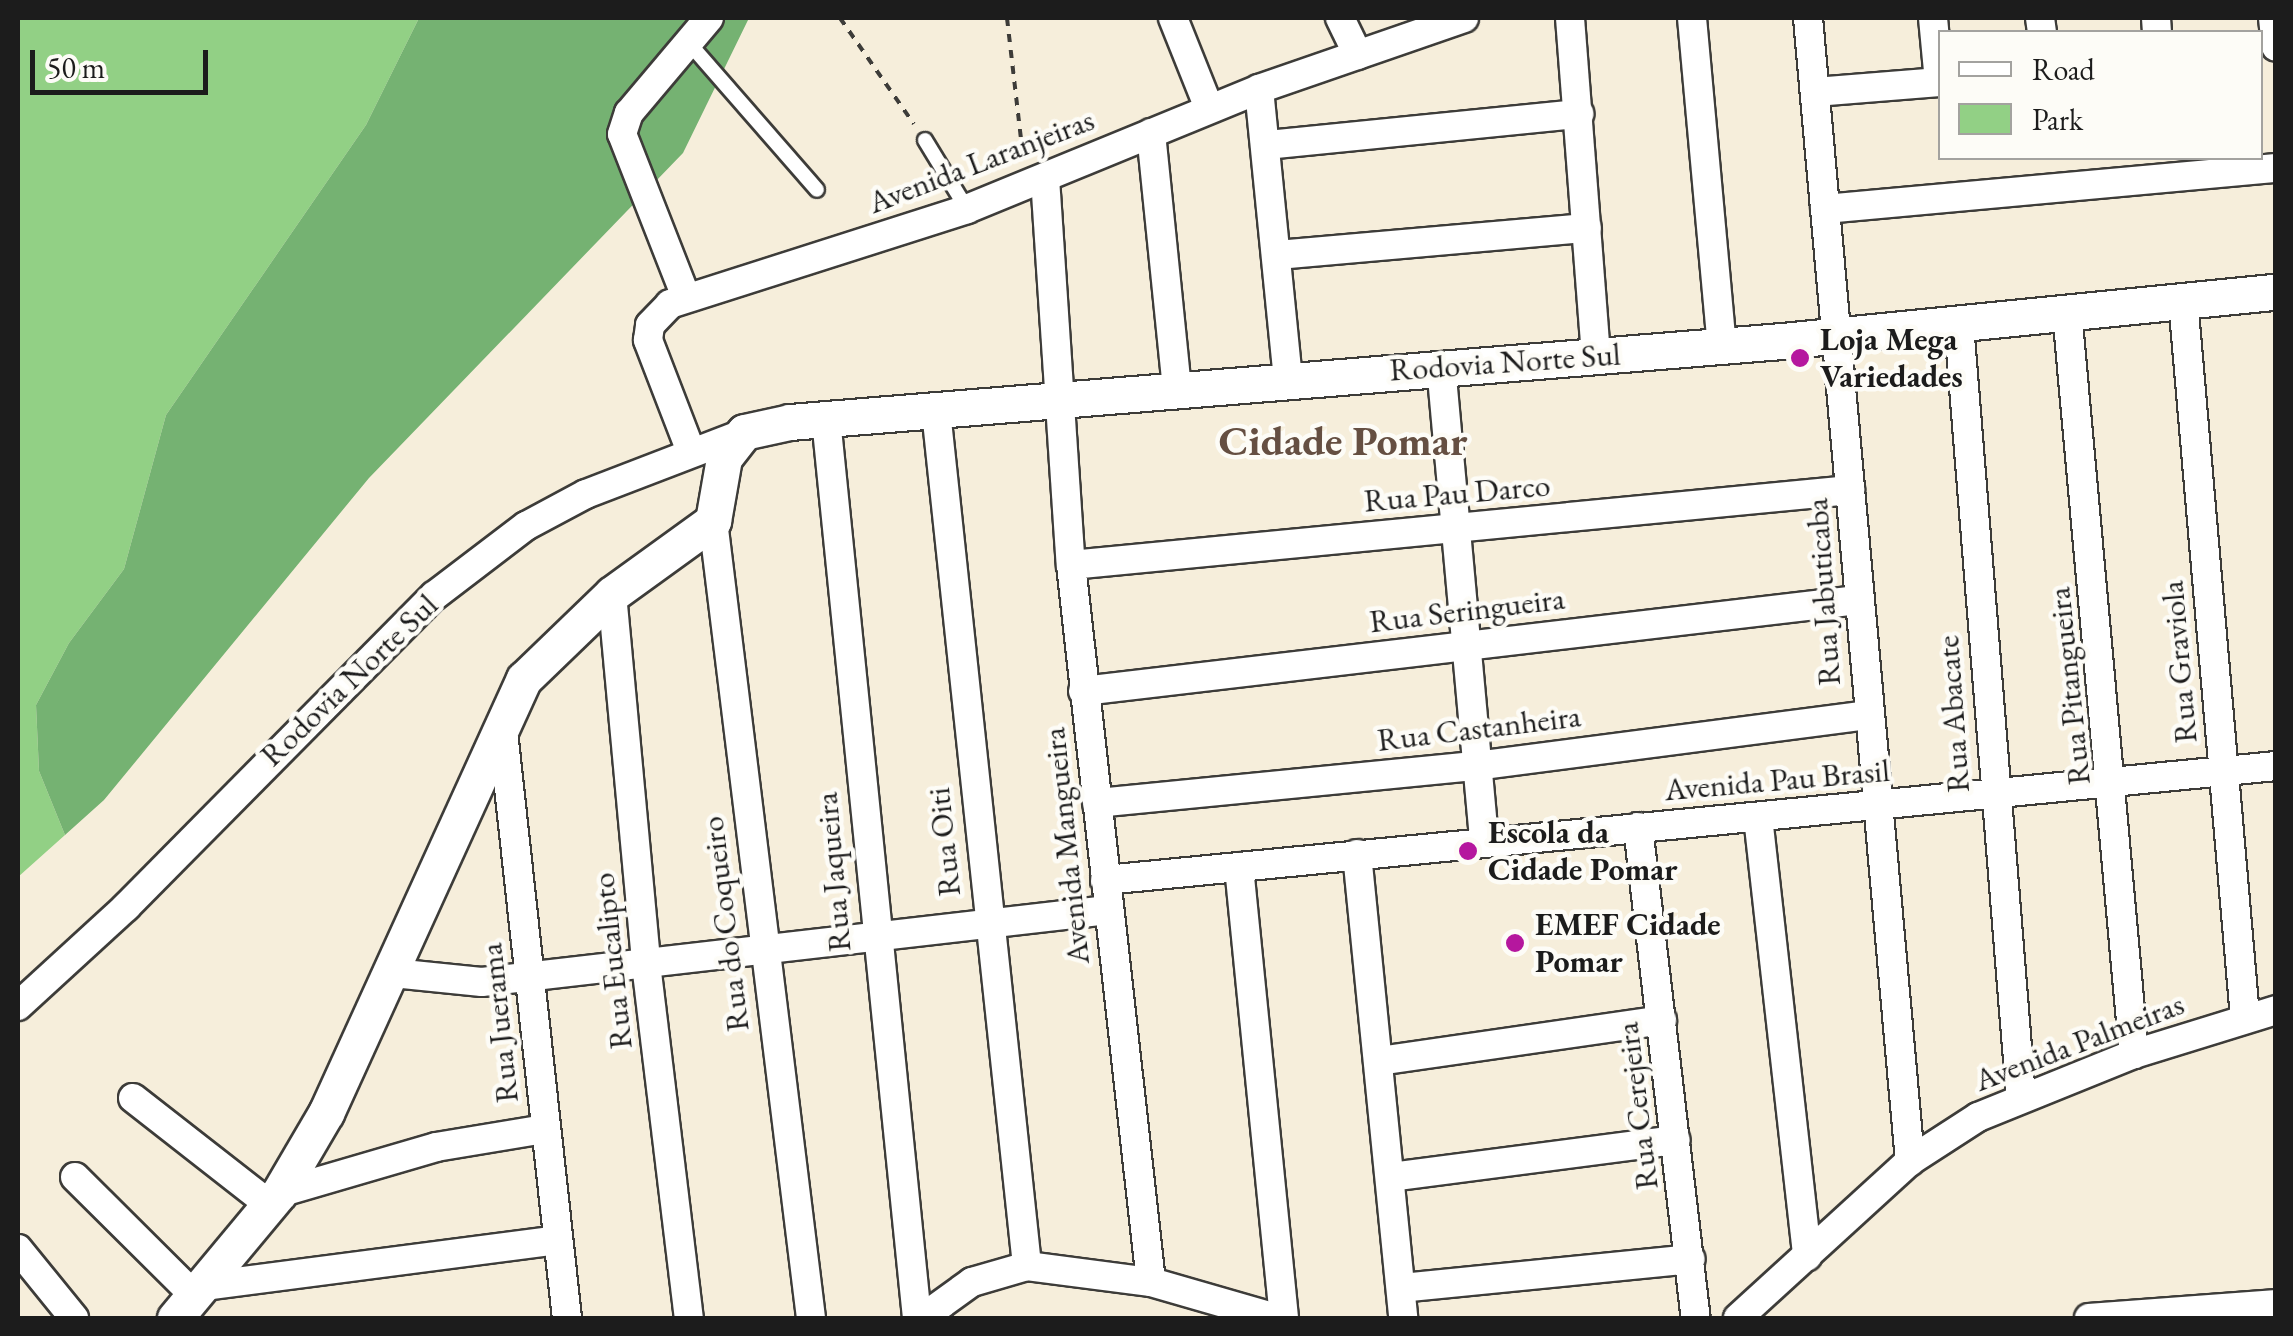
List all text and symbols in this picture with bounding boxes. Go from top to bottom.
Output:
scale bar [35,30,212,92]
legend [1938,30,2263,160]
text: 50 m [47,48,105,87]
text: Road [2032,50,2095,89]
street label: Avenida Laranjeiras [863,100,1099,222]
text: Park [2032,100,2083,139]
place label: Loja Mega Variedades [1820,321,1963,396]
street label: Rodovia Norte Sul [1388,335,1622,389]
marker: Loja Mega Variedades [1789,347,1811,369]
district label: Cidade Pomar [1219,416,1467,466]
street label: Rua Pau Darco [1362,466,1552,520]
street label: Rua Jabuticaba [1797,497,1849,687]
street label: Rua Seringueira [1367,579,1567,641]
street label: Rua Graviola [2153,579,2205,745]
street label: Rua Pitangueira [2040,585,2098,787]
street label: Rodovia Norte Sul [252,586,446,774]
street label: Rua Abacate [1928,634,1978,794]
street label: Rua Castanheira [1375,696,1583,760]
street label: Avenida Mangueira [1034,726,1098,966]
street label: Avenida Pau Brasil [1663,751,1891,809]
street label: Rua Oiti [919,786,969,898]
street label: Rua Jaqueira [807,791,859,953]
street label: Rua do Coqueiro [693,814,757,1034]
place label: Escola da Cidade Pomar [1488,814,1678,889]
marker: Escola da Cidade Pomar [1457,840,1479,862]
street label: Rua Eucalipto [584,871,640,1051]
place label: EMEF Cidade Pomar [1535,906,1721,981]
marker: EMEF Cidade Pomar [1504,932,1526,954]
street label: Rua Juerama [472,941,526,1105]
street label: Avenida Palmeiras [1969,984,2189,1100]
street label: Rua Cerejeira [1608,1020,1666,1192]

